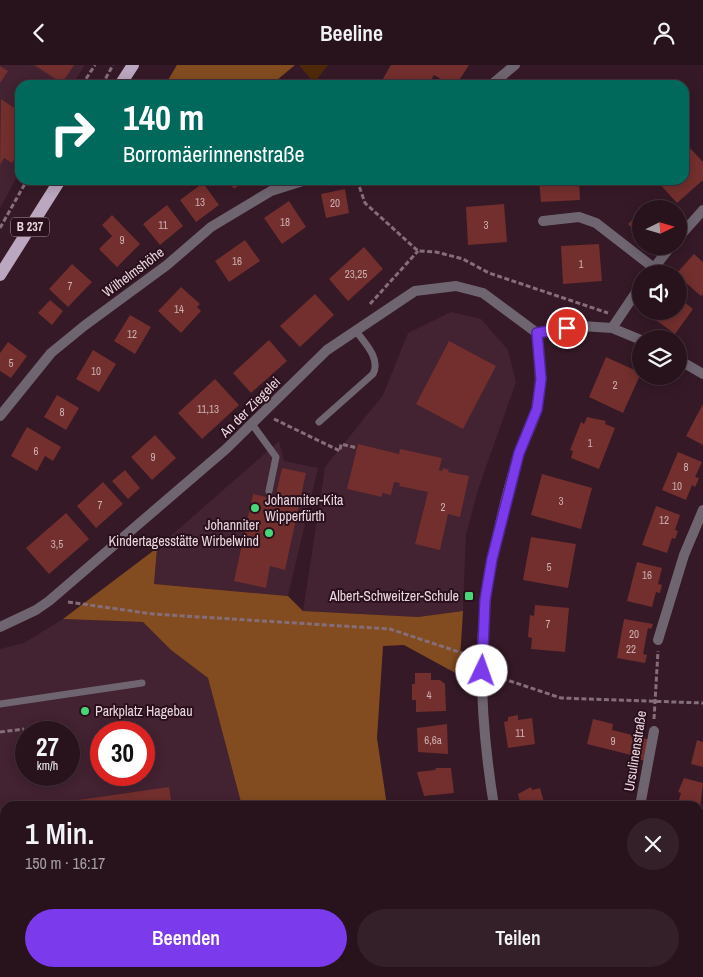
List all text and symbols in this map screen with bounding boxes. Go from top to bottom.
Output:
text: Beeline [320,18,383,48]
icon: back [25,19,53,47]
icon: person [650,19,678,47]
text: 140 m [123,94,204,141]
icon: right [40,100,105,165]
text: Borromäerinnenstraße [123,139,304,169]
house number: 13 [195,195,205,209]
house number: 20 [330,196,340,210]
north arrow [632,200,688,255]
map controls [632,200,687,385]
house number: 18 [280,215,290,229]
road number: B 237 [11,217,49,237]
house number: 11 [158,218,168,232]
house number: 3 [483,218,489,232]
house number: 9 [119,233,125,247]
street label: Wilhelmshöhe [99,243,167,301]
house number: 16 [232,254,242,268]
house number: 1 [578,257,584,271]
button: sound [632,265,687,320]
house number: 23,25 [345,267,367,281]
house number: 7 [67,279,73,293]
house number: 14 [174,302,184,316]
pin [546,307,588,349]
icon: arrive [553,314,581,342]
house number: 12 [127,327,137,341]
button: layers [632,330,687,385]
house number: 5 [8,356,14,370]
house number: 10 [91,364,101,378]
street label: An der Ziegelei [215,373,284,442]
house number: 2 [612,378,618,392]
house number: 11,13 [197,402,219,416]
house number: 8 [59,405,65,419]
house number: 1 [587,436,593,450]
house number: 6 [33,444,39,458]
house number: 9 [150,450,156,464]
house number: 8 [683,460,689,474]
house number: 10 [672,479,682,493]
place label: Johanniter-Kita Wipperfürth [265,491,344,525]
house number: 3 [558,494,564,508]
house number: 7 [97,498,103,512]
house number: 2 [440,500,446,514]
marker: Johanniter-Kita Wipperfürth [249,502,261,514]
house number: 12 [659,513,669,527]
place label: Johanniter Kindertagesstätte Wirbelwind [108,516,259,550]
marker: Johanniter Kindertagesstätte Wirbelwind [263,527,275,539]
house number: 3,5 [51,537,63,551]
house number: 5 [546,560,552,574]
house number: 16 [642,568,652,582]
place label: Albert-Schweitzer-Schule [328,587,459,605]
marker: Albert-Schweitzer-Schule [463,590,475,602]
house number: 7 [545,617,551,631]
house number: 20 [629,627,639,641]
house number: 22 [626,642,636,656]
position arrow [455,644,507,696]
house number: 4 [426,688,432,702]
place label: Parkplatz Hagebau [95,702,193,720]
marker: Parkplatz Hagebau [79,705,91,717]
street label: Ursulinenstraße [620,709,650,793]
speed limit sign: 30 [90,721,155,786]
house number: 11 [515,726,525,740]
text: 27 [36,730,59,764]
house number: 6,6a [424,733,442,747]
house number: 9 [610,734,616,748]
text: km/h [37,758,58,774]
text: 1 Min. [25,813,94,853]
button: close [627,818,679,870]
text: 150 m · 16:17 [25,852,105,874]
button: Beenden [25,909,347,967]
button: Teilen [357,909,679,967]

